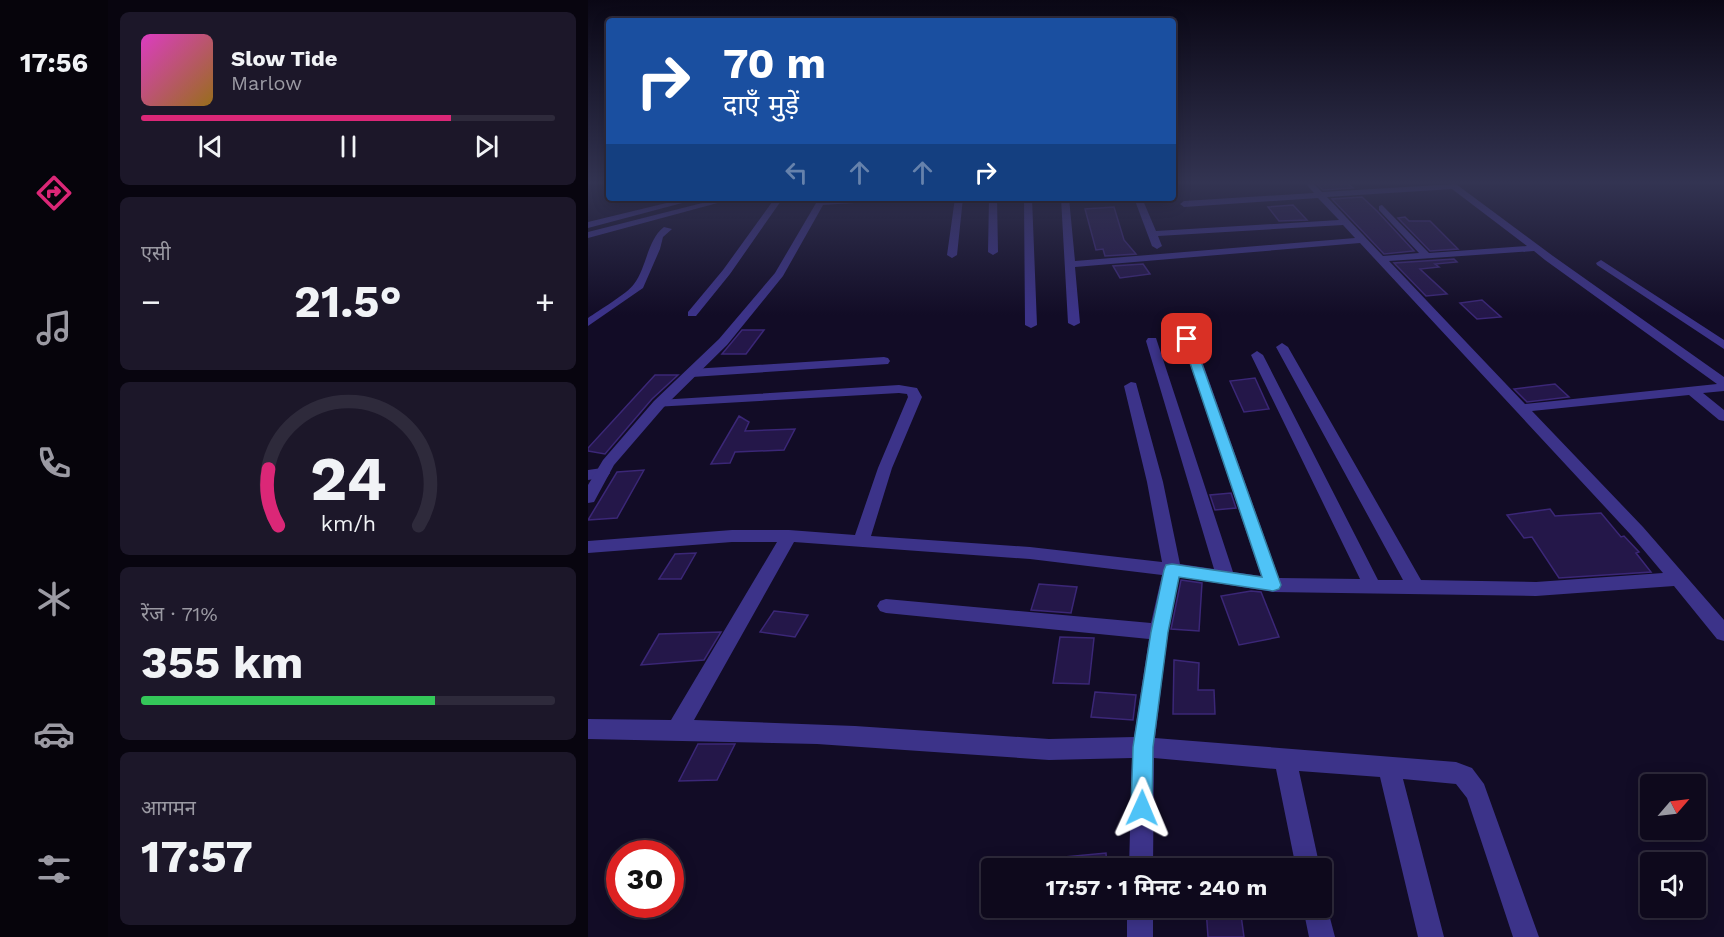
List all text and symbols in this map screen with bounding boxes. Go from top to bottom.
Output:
text: 70 m [723,39,826,88]
icon: right [624,42,702,120]
text: Slow Tide [231,46,338,71]
text: 17:56 [20,47,88,79]
text: Marlow [231,71,302,95]
text: दाएँ मुड़ें [723,89,799,121]
icon: previous [194,130,227,163]
icon: pause [332,130,365,163]
icon: next [470,130,503,163]
icon: left [780,156,813,189]
icon: ahead [843,156,876,189]
icon: ahead [906,156,939,189]
icon: right [969,156,1002,189]
icon: directions [33,172,75,214]
text: एसी [141,241,171,265]
text: 21.5° [294,275,402,328]
text: − [141,282,161,321]
text: + [535,282,555,321]
icon: music [33,307,75,349]
pin [1161,313,1212,364]
icon: arrive [1170,322,1203,355]
icon: phone [33,442,75,484]
text: 24 [310,442,386,515]
text: km/h [320,511,376,536]
icon: climate [33,578,75,620]
text: रेंज · 71% [141,602,218,626]
text: 355 km [141,636,303,689]
icon: car [33,713,75,755]
north arrow [1640,774,1706,840]
map controls [1640,774,1706,918]
position arrow [1110,776,1174,840]
text: आगमन [141,796,196,820]
text: 17:57 [141,830,253,883]
speed limit sign: 30 [606,840,684,918]
icon: filters [33,848,75,890]
button: sound [1640,852,1706,918]
text: 17:57 · 1 मिनट · 240 m [1046,875,1267,900]

